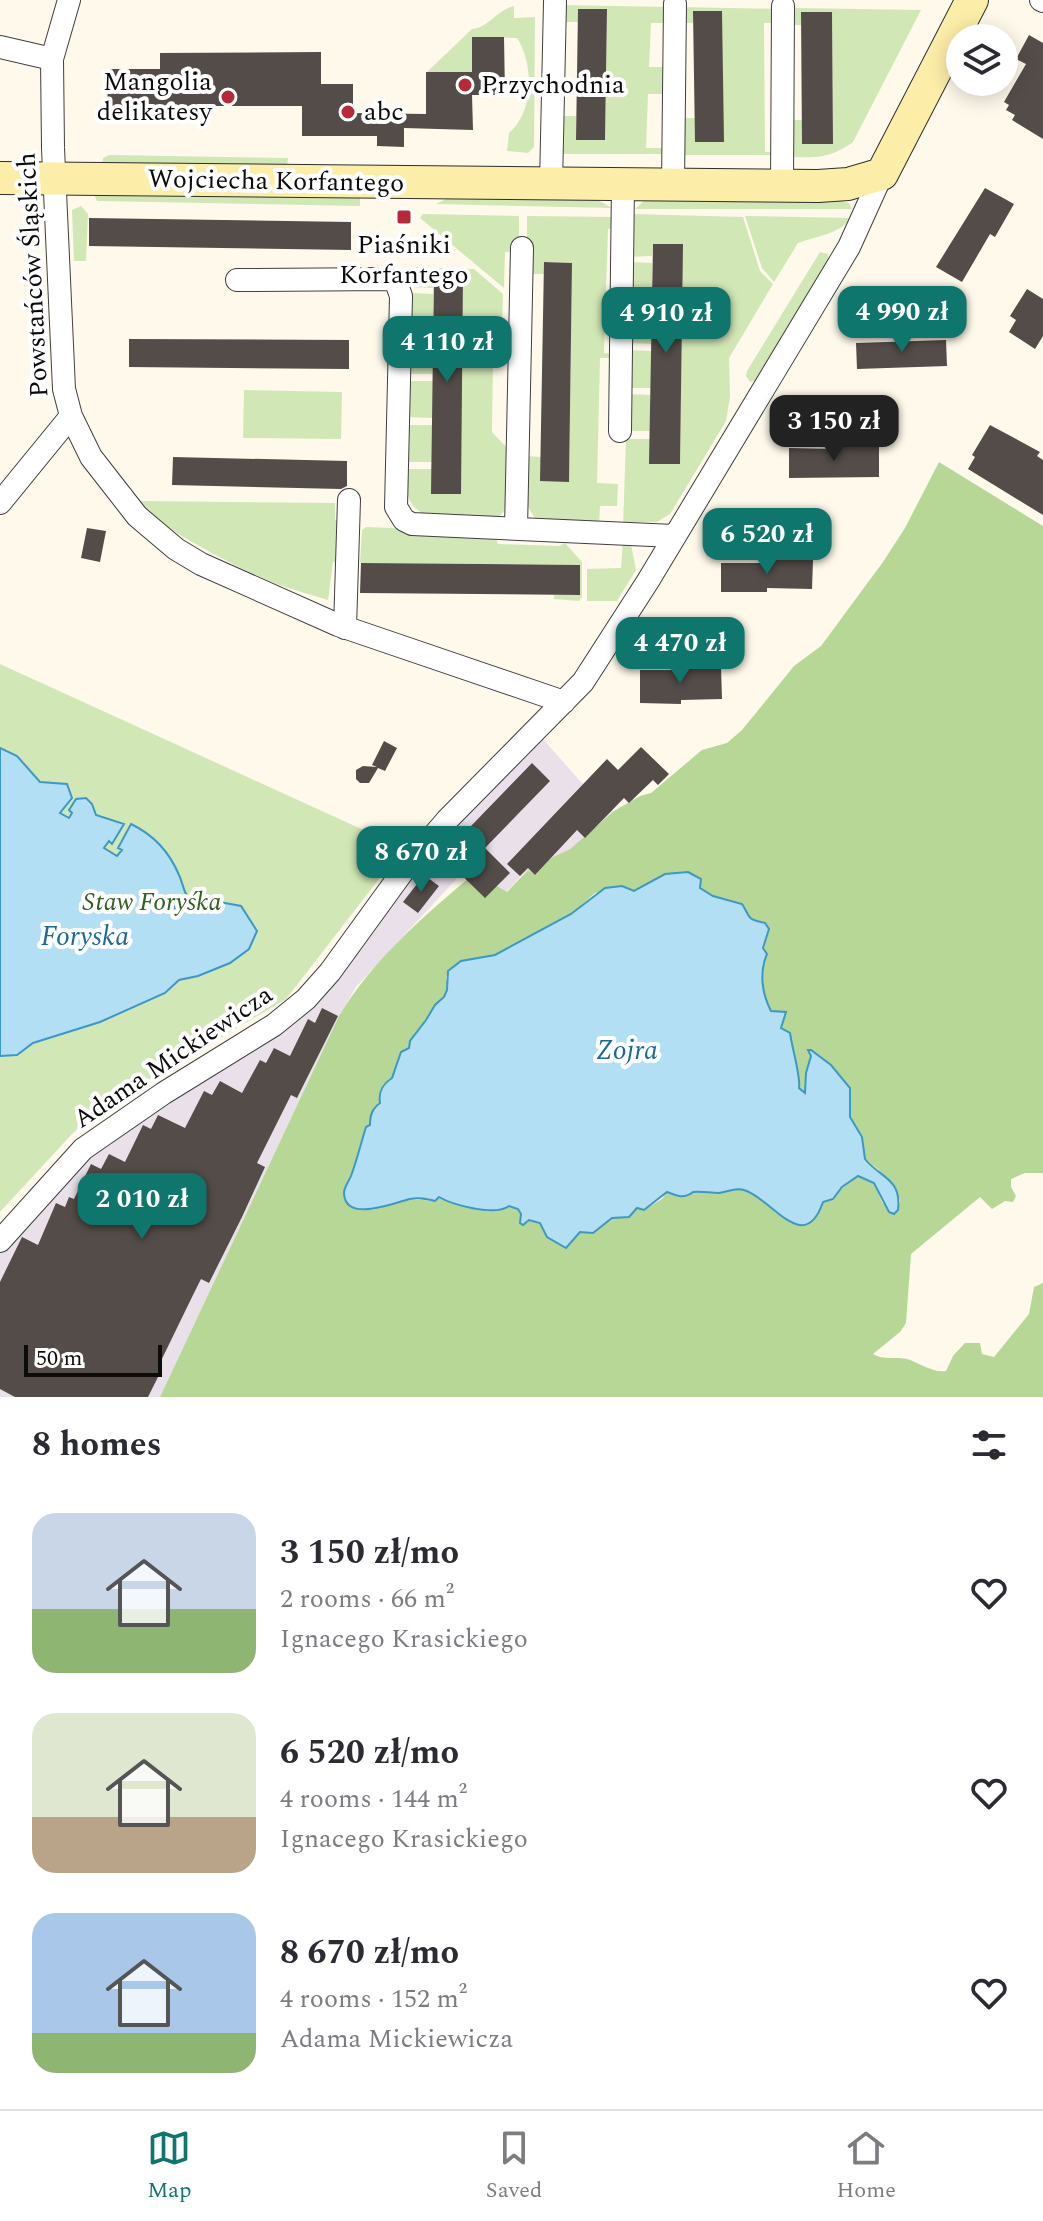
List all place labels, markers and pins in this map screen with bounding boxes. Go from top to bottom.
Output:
place label: Mangolia delikatesy [97,62,214,132]
place label: Przychodnia [481,65,625,105]
marker: Przychodnia [456,76,474,94]
marker: Mangolia delikatesy [219,88,237,106]
place label: abc [364,92,404,132]
marker: abc [339,103,357,121]
marker: Piaśniki Korfantego [395,208,413,226]
place label: Piaśniki Korfantego [339,225,469,295]
pin: 4 990 zł [819,286,985,354]
pin: 4 910 zł [583,287,749,355]
pin: 4 110 zł [364,316,530,384]
pin: 3 150 zł [751,395,917,463]
pin: 6 520 zł [684,508,850,576]
pin: 4 470 zł [597,617,763,685]
pin: 8 670 zł [338,826,504,894]
pin: 2 010 zł [59,1173,225,1241]

